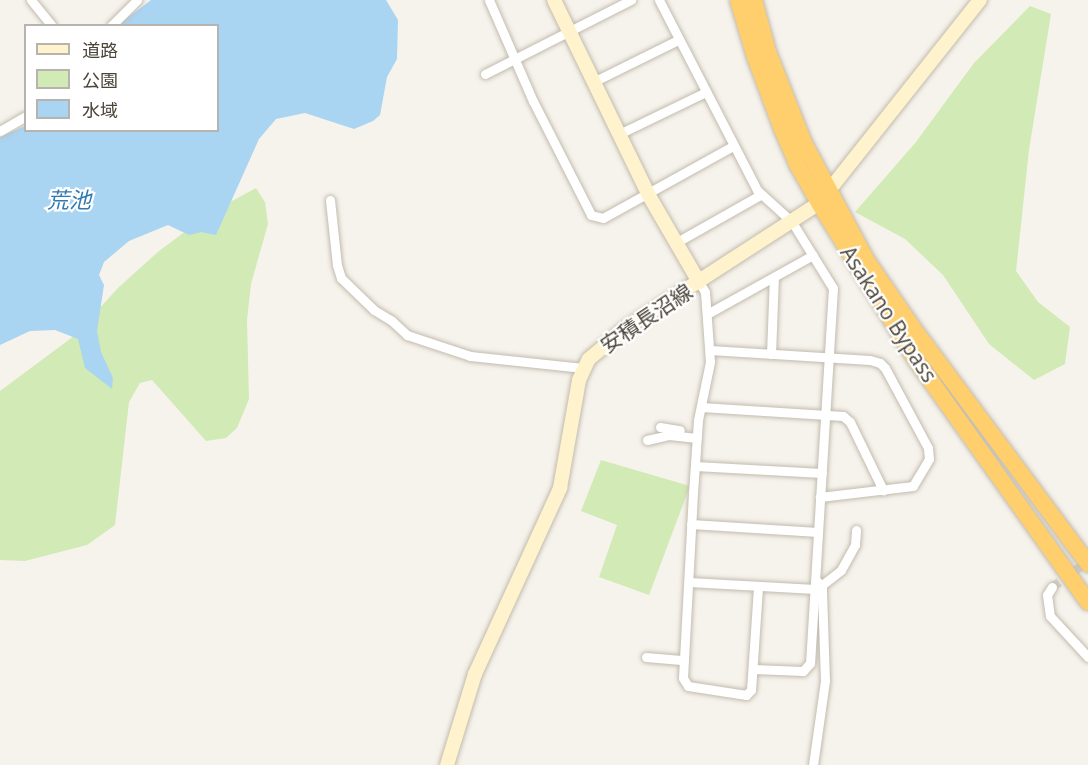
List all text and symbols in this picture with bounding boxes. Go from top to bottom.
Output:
legend [24,24,219,132]
text: 道路 [82,38,118,62]
text: 公園 [82,68,118,92]
text: 水域 [82,98,118,122]
water label: 荒池 [47,187,91,213]
street label: Asakano Bypass [836,241,942,387]
street label: 安積長沼線 [595,278,697,358]

